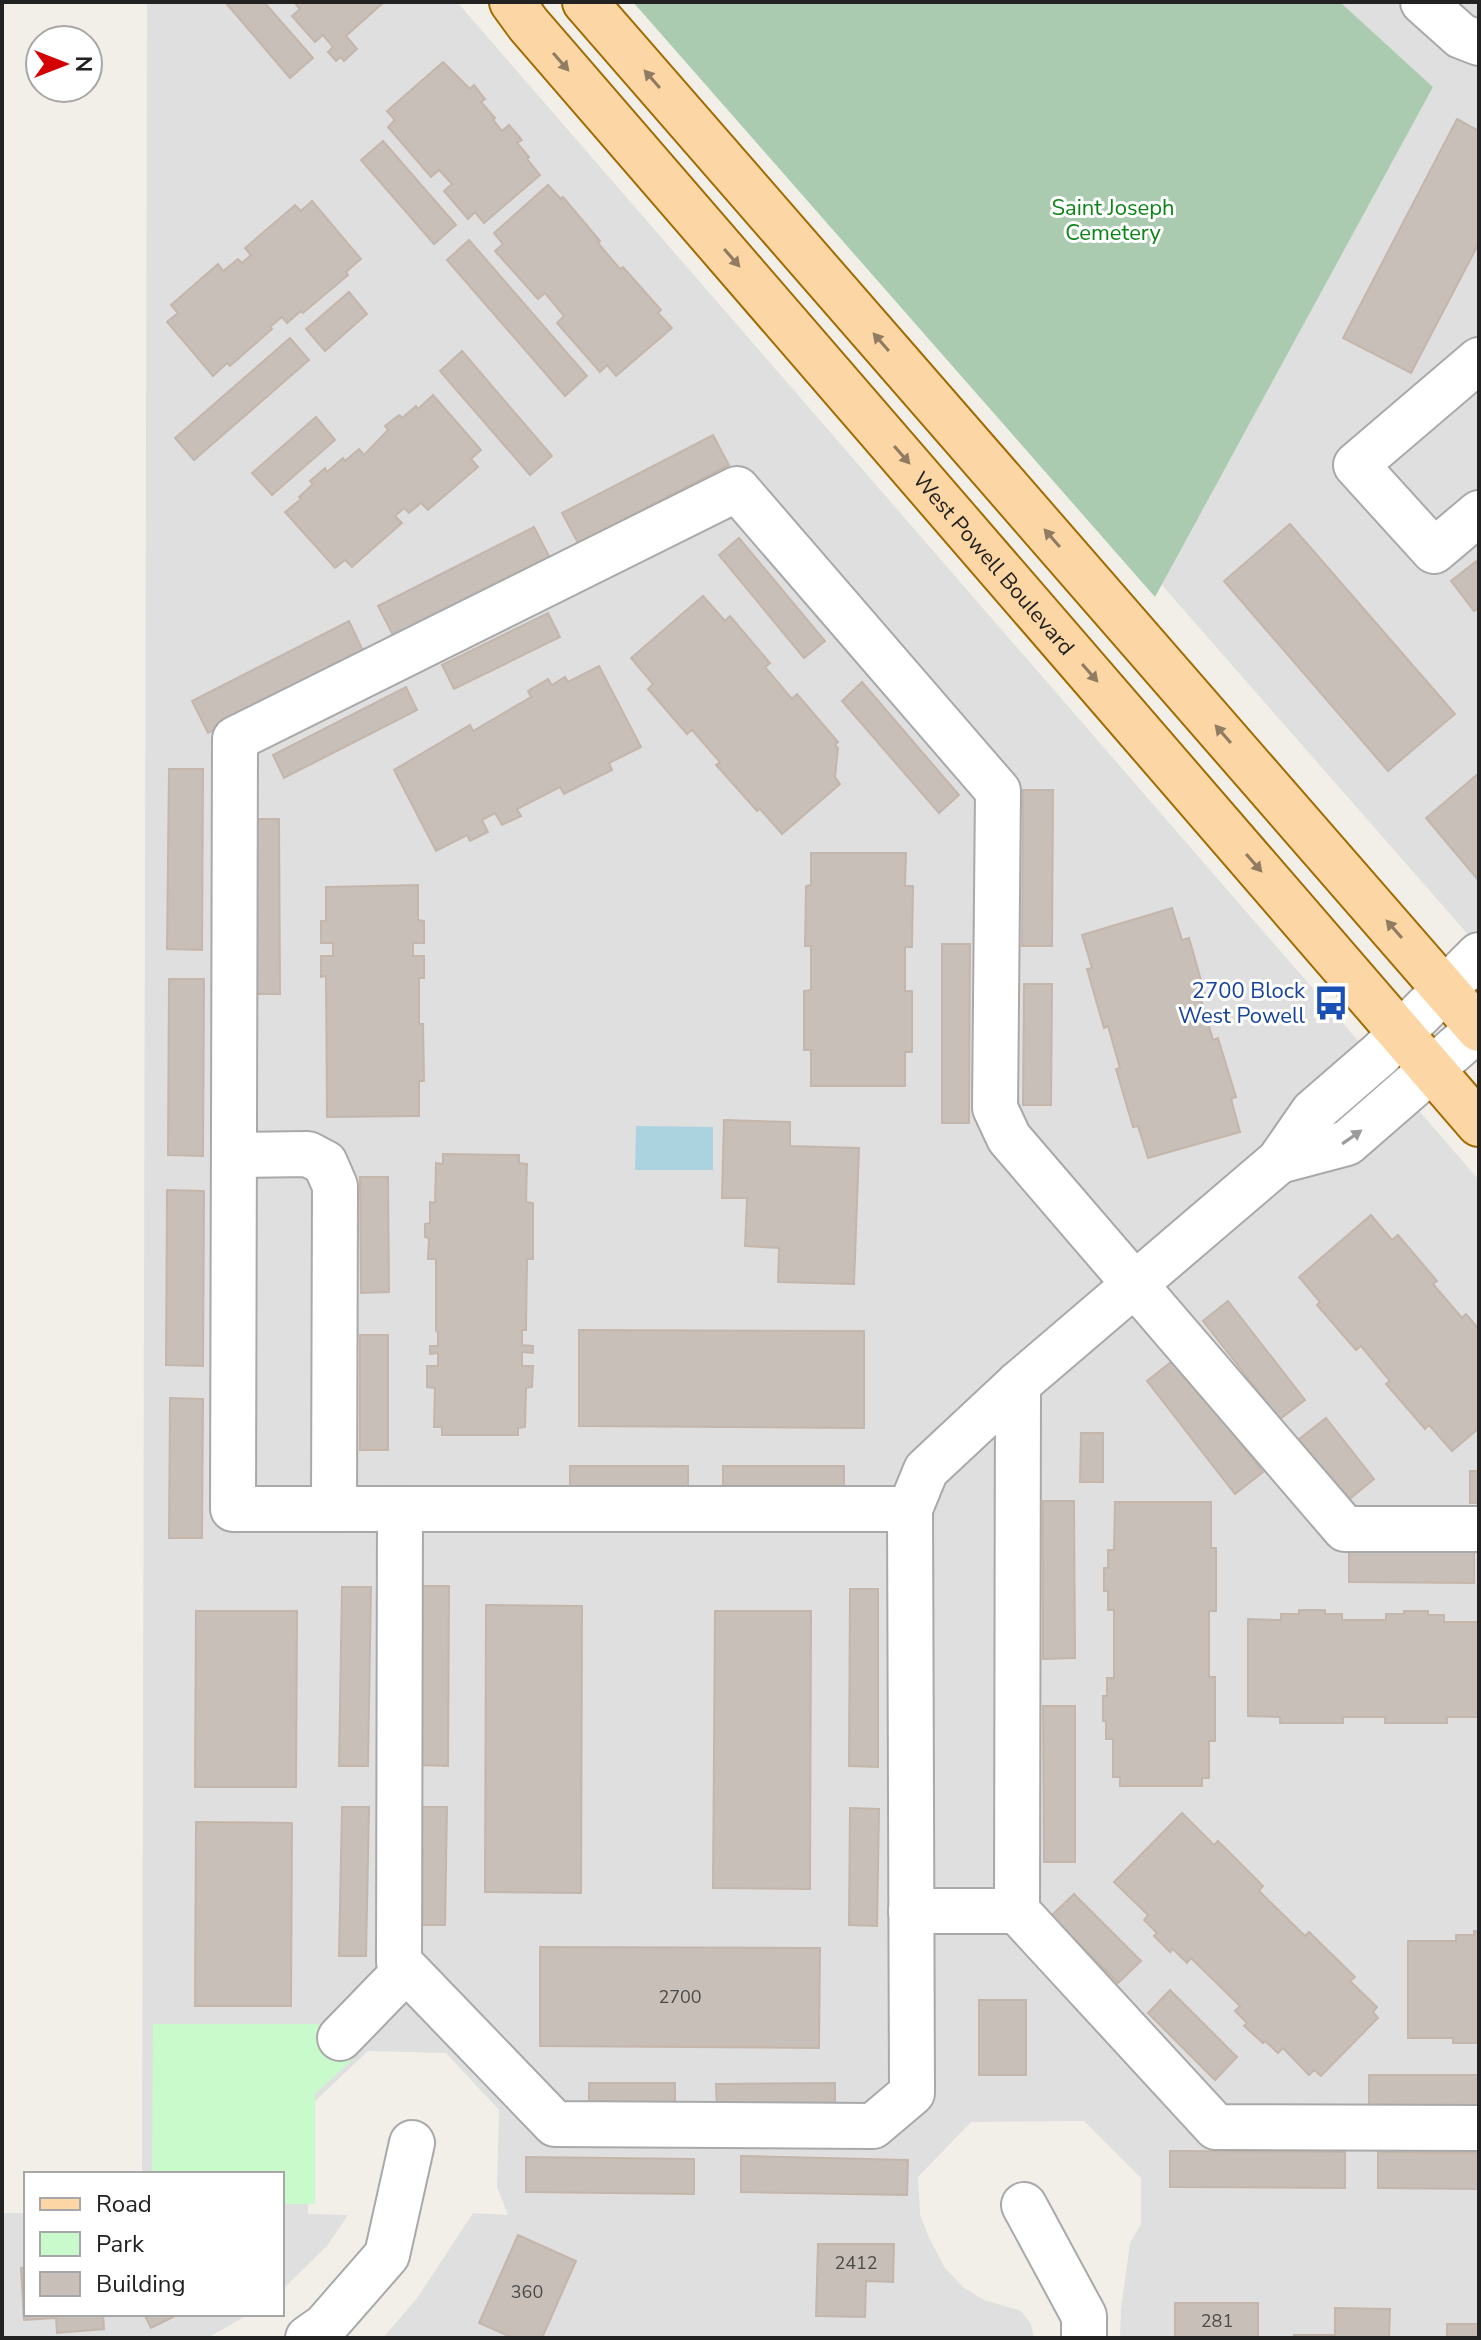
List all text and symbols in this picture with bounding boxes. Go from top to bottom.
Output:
north arrow [24,24,104,104]
one-way arrow [552,53,570,72]
text: N [68,56,98,72]
one-way arrow [644,69,661,89]
park label: Saint Joseph Cemetery [1051,193,1175,248]
one-way arrow [723,248,740,268]
one-way arrow [873,332,890,352]
one-way arrow [893,444,910,464]
street label: West Powell Boulevard [906,466,1081,662]
one-way arrow [1044,528,1061,548]
one-way arrow [1081,662,1098,682]
one-way arrow [1215,724,1232,744]
one-way arrow [1245,852,1262,872]
one-way arrow [1386,920,1403,940]
place label: 2700 Block West Powell [1178,976,1306,1031]
bus stop icon: 2700 Block West Powell [1312,984,1350,1022]
one-way arrow [1342,1130,1363,1145]
house number: 2700 [658,1985,702,2009]
legend [24,2172,284,2316]
text: Road [96,2188,152,2220]
text: Park [96,2228,145,2260]
house number: 2412 [834,2251,878,2275]
text: Building [96,2268,186,2300]
house number: 360 [511,2280,543,2304]
house number: 281 [1201,2309,1233,2333]

